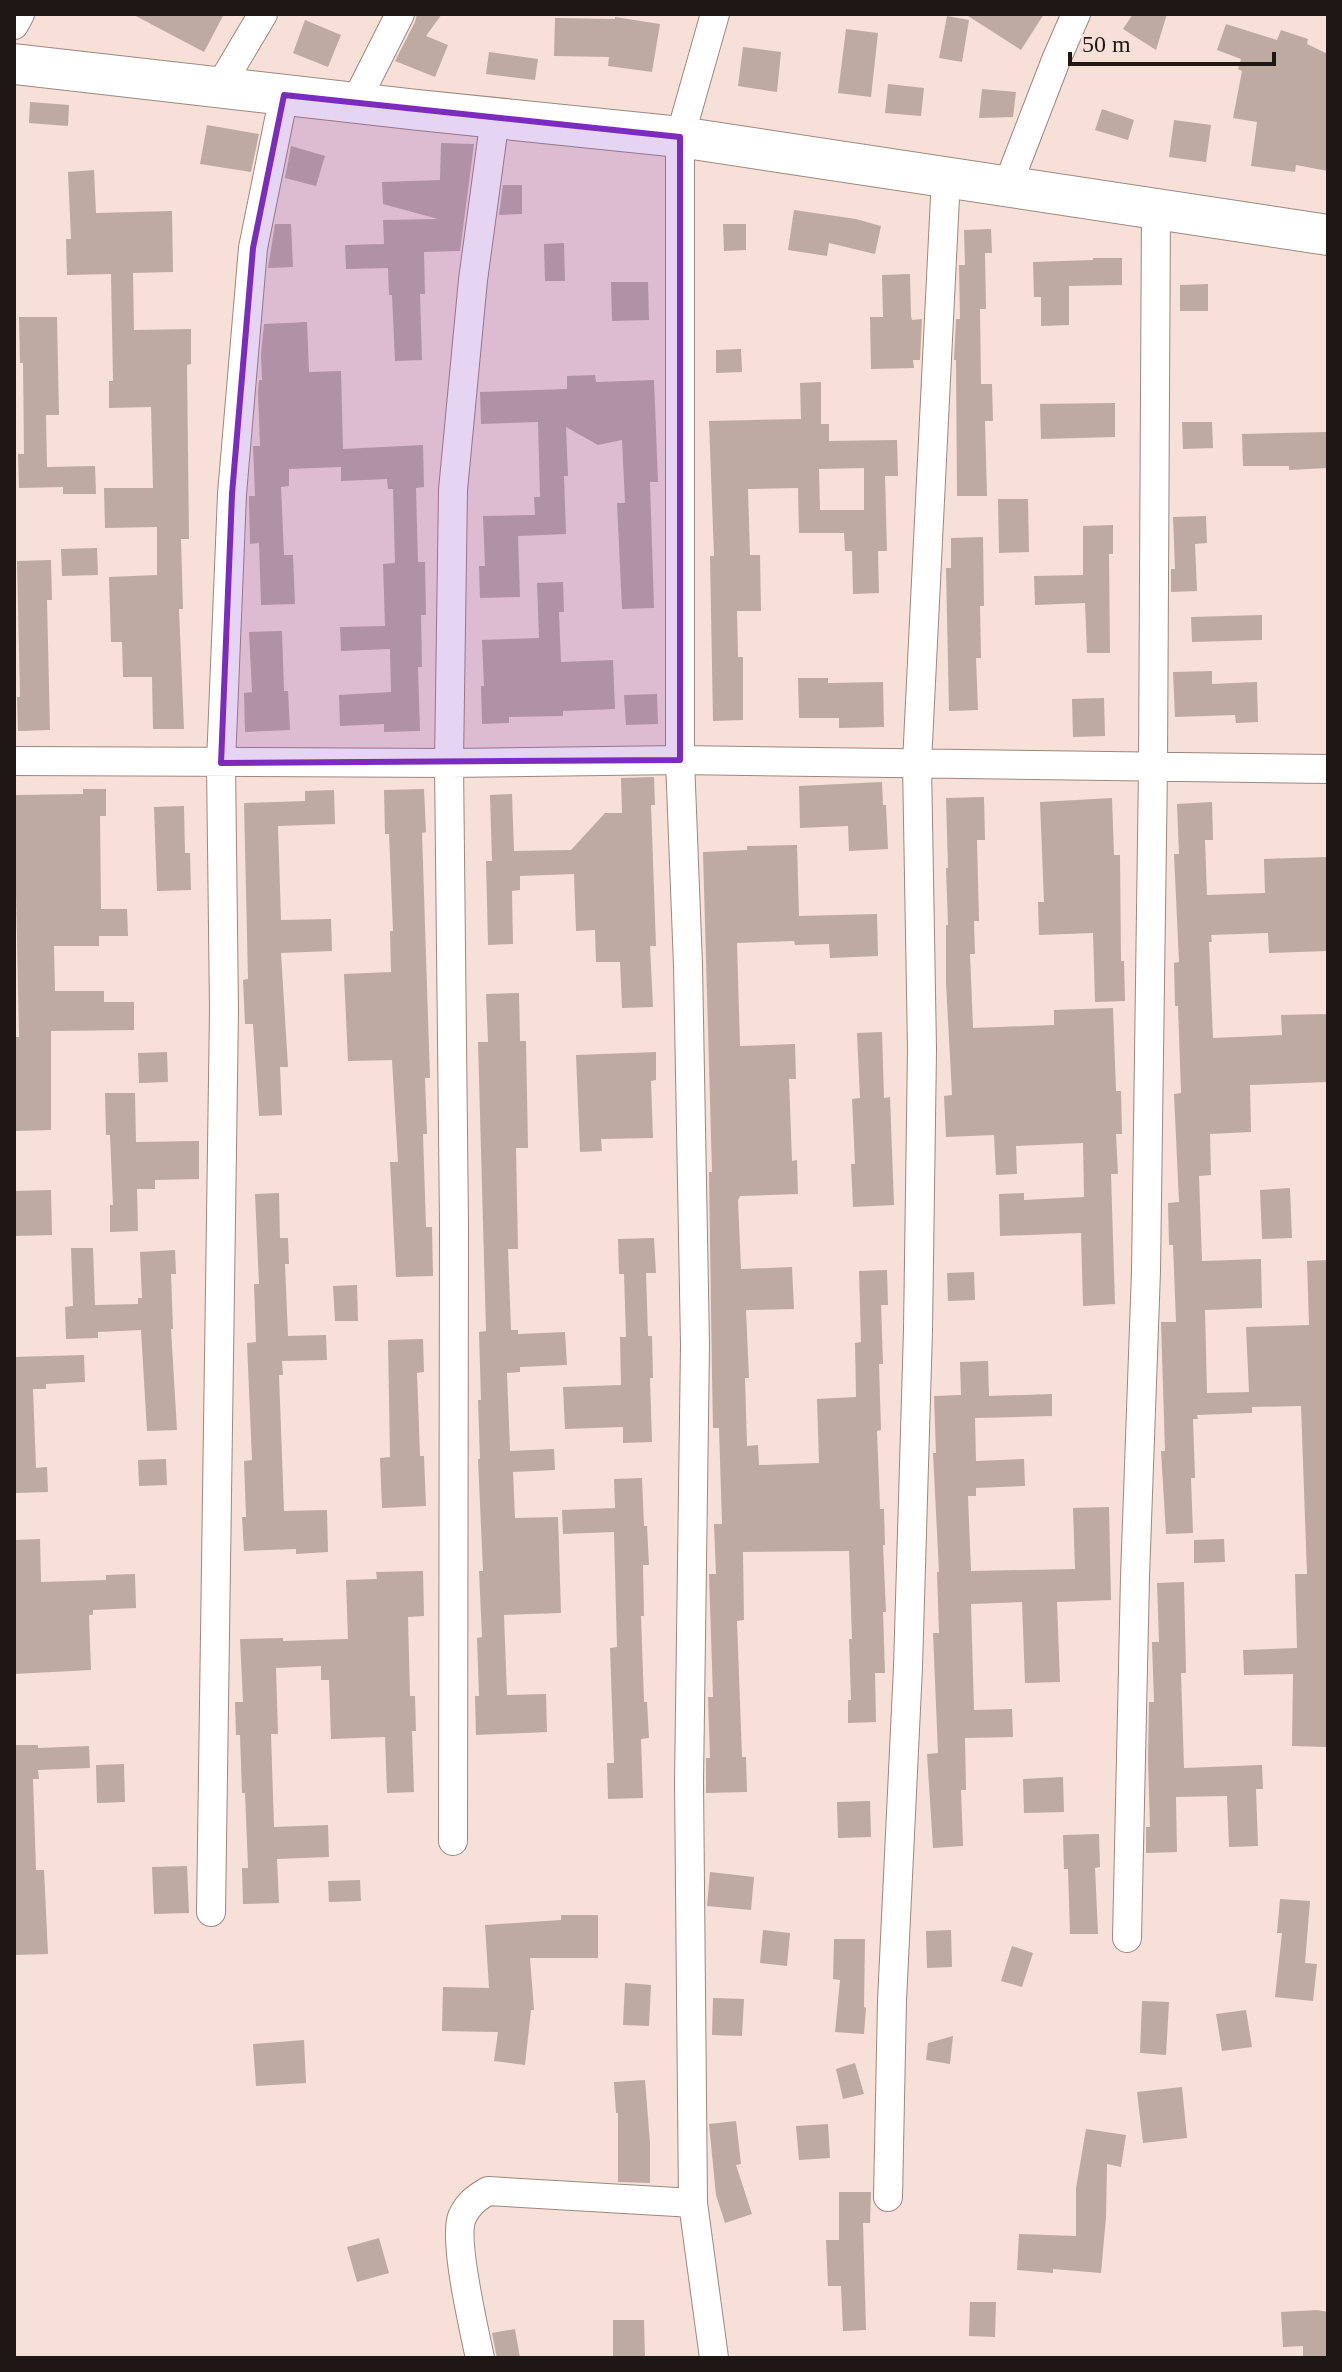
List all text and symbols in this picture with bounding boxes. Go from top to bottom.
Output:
scale bar [1070,16,1274,66]
text: 50 m [1082,31,1131,57]

